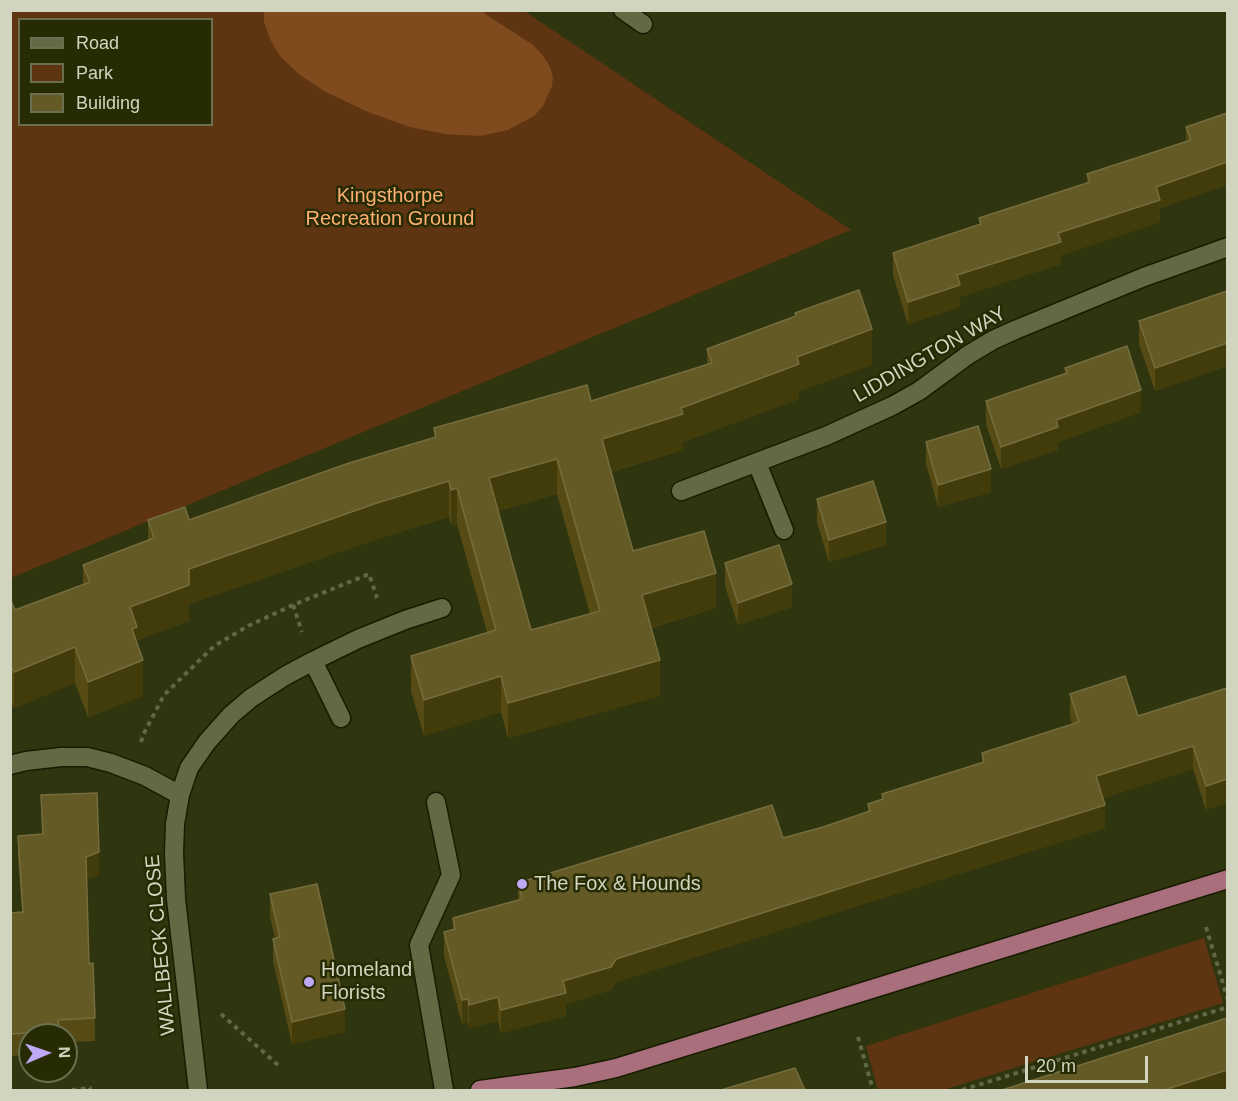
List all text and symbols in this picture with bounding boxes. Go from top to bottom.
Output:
legend [18,18,213,126]
text: Road [76,33,119,53]
text: Park [76,63,113,83]
text: Building [76,93,140,113]
park label: Kingsthorpe Recreation Ground [306,184,474,231]
street label: LIDDINGTON WAY [850,302,1010,408]
street label: WALLBECK CLOSE [141,854,181,1036]
place label: The Fox & Hounds [534,872,701,896]
marker: The Fox & Hounds [515,877,529,891]
place label: Homeland Florists [321,958,412,1005]
marker: Homeland Florists [302,975,316,989]
north arrow [18,1023,78,1083]
scale bar [1028,1044,1151,1082]
text: N [56,1046,73,1058]
text: 20 m [1036,1056,1076,1076]

